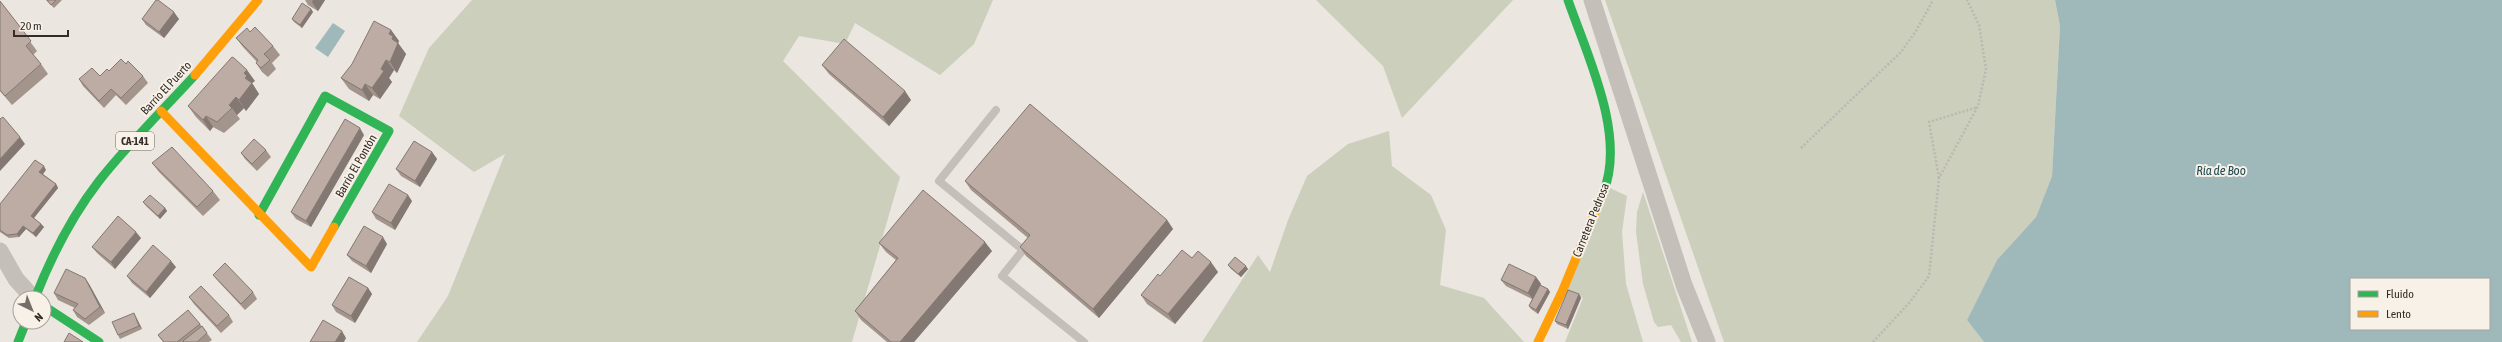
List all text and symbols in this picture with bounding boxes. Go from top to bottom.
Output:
scale bar [14,12,68,38]
text: 20 m [20,19,42,33]
street label: Barrio El Puerto [138,58,194,118]
road number: CA-141 [116,132,154,150]
street label: Barrio El Pontón [332,132,380,200]
water label: Ría de Boo [2196,163,2246,178]
street label: Carretera Pedrosa [1570,181,1612,259]
legend [2350,278,2490,330]
text: Fluido [2386,287,2414,301]
north arrow [12,290,52,330]
text: Lento [2386,307,2411,321]
text: N [32,311,45,324]

